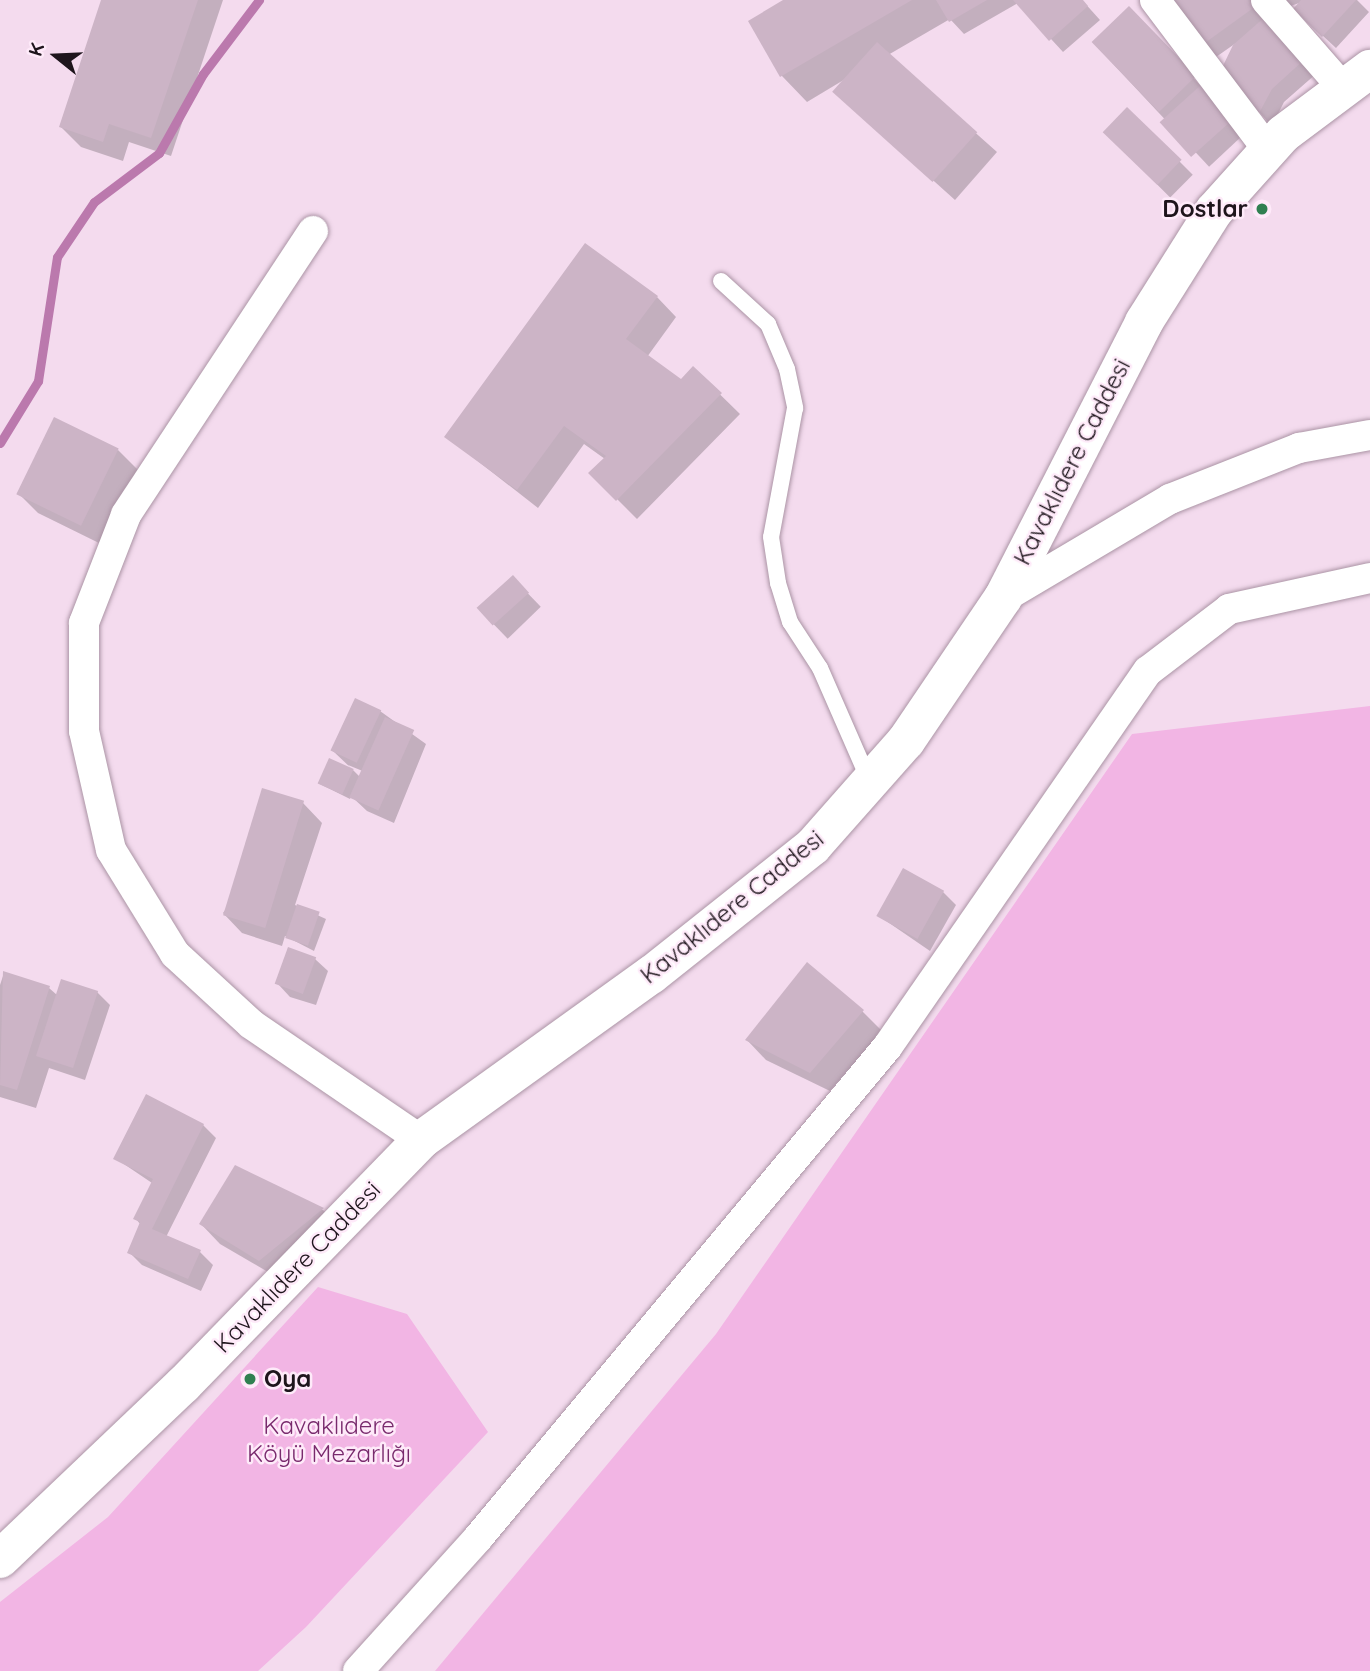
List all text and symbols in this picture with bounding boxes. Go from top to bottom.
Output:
north arrow [21,21,91,91]
text: K [23,40,49,59]
place label: Dostlar [1162,195,1248,223]
marker: Dostlar [1254,201,1270,217]
street label: Kavaklıdere Caddesi [1008,354,1136,570]
street label: Kavaklıdere Caddesi [635,824,829,990]
street label: Kavaklıdere Caddesi [208,1175,386,1359]
place label: Oya [264,1365,311,1393]
marker: Oya [242,1371,258,1387]
park label: Kavaklıdere Köyü Mezarlığı [247,1412,411,1468]

